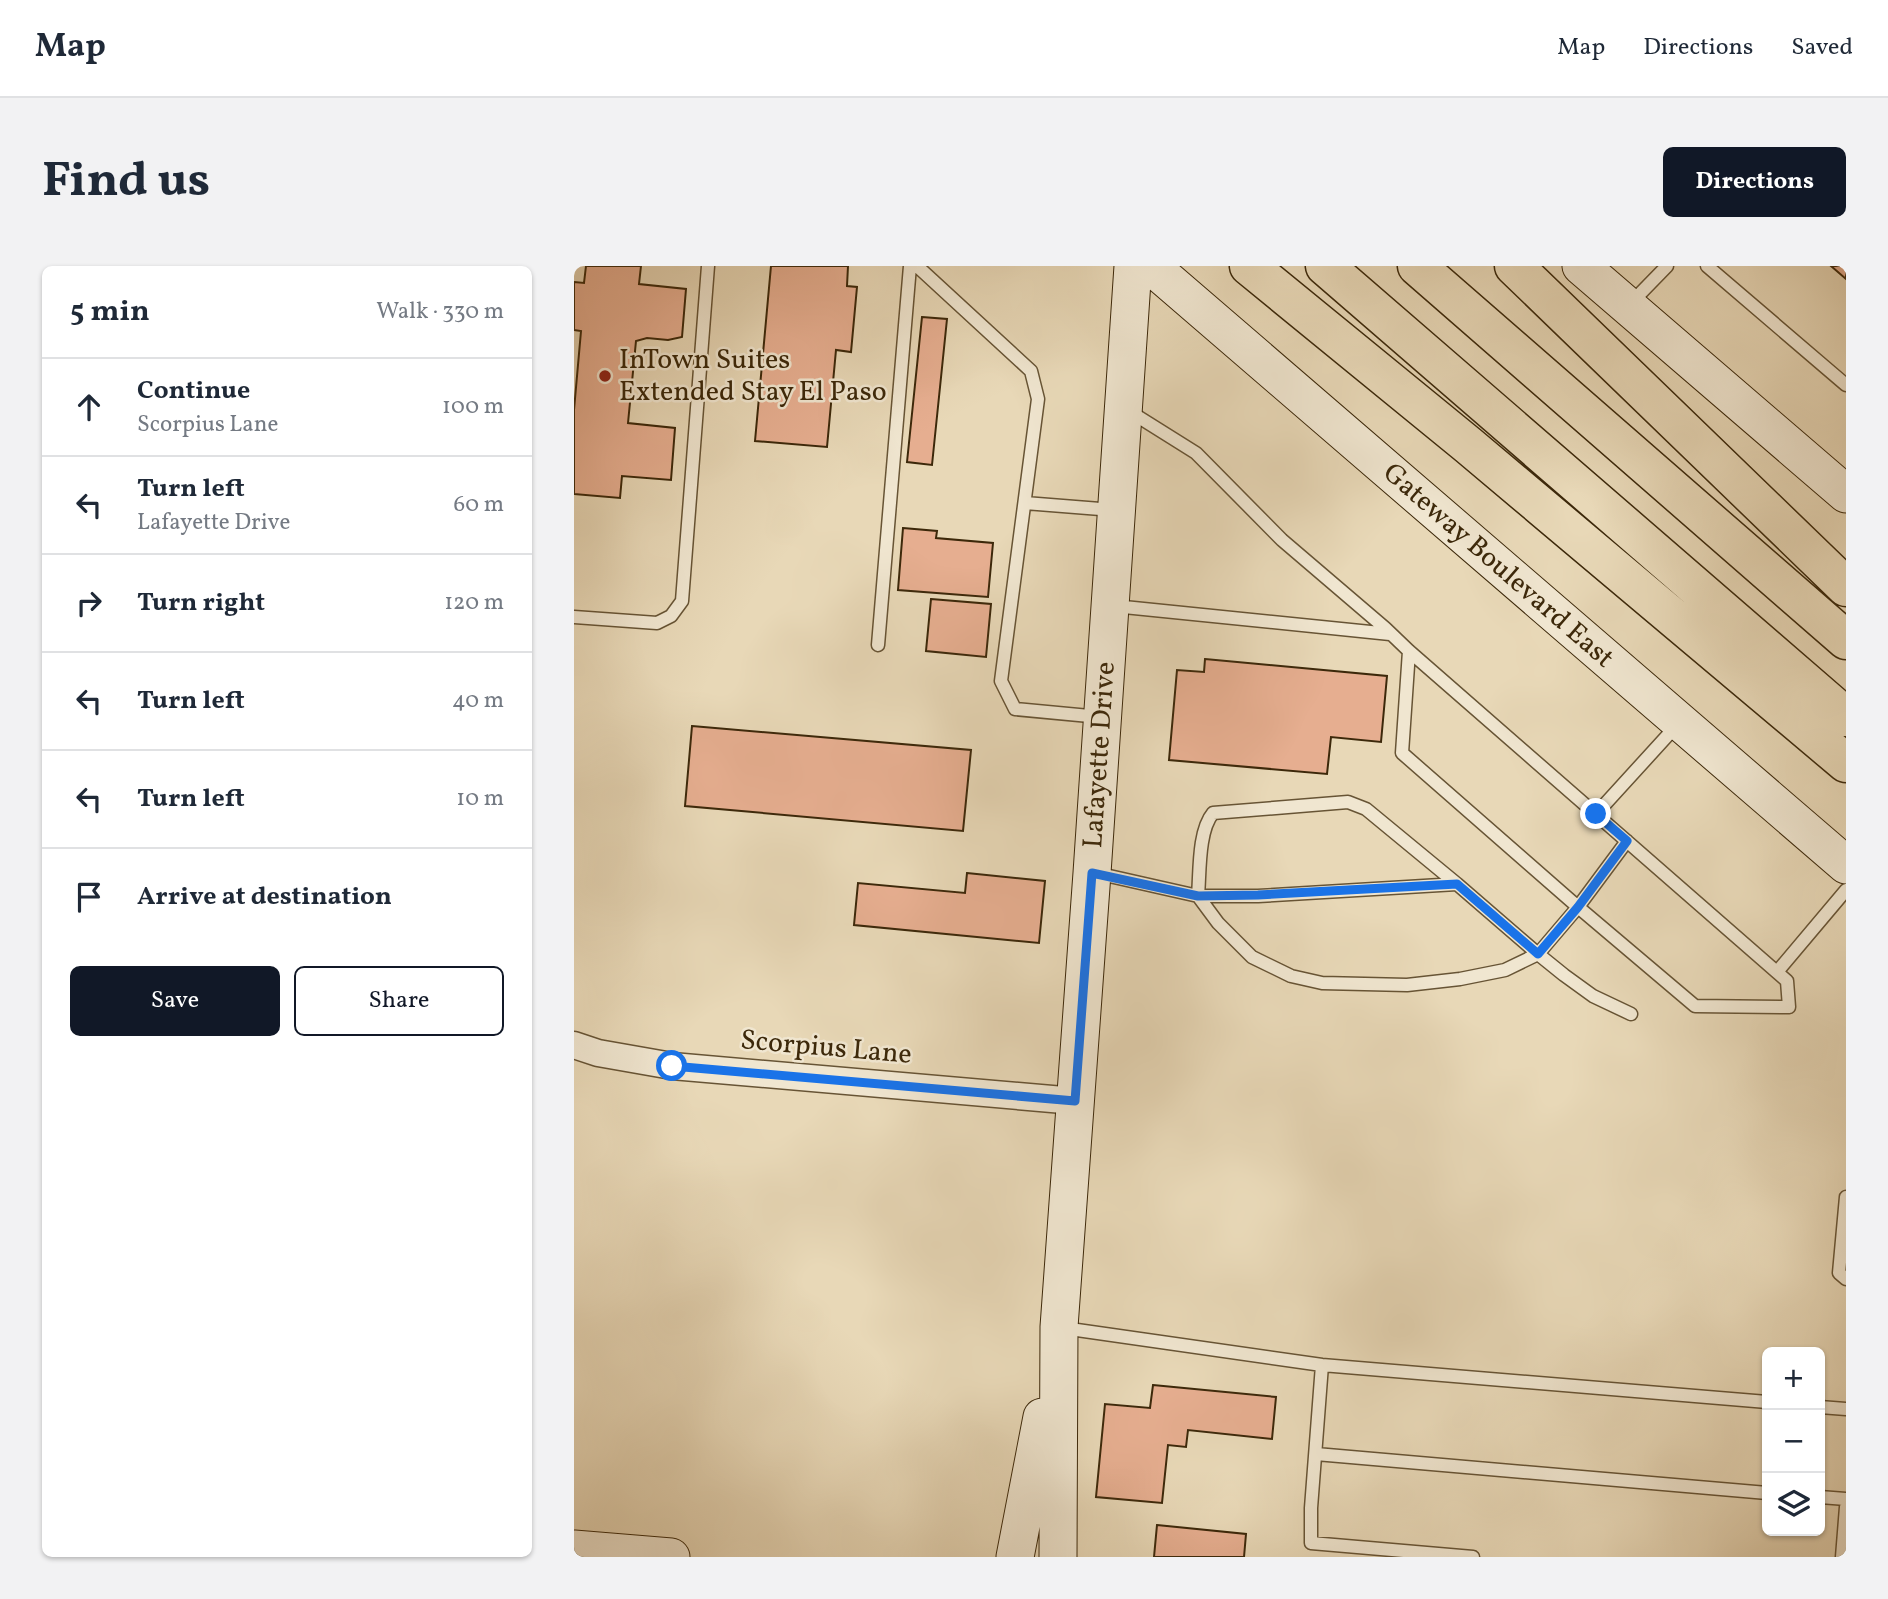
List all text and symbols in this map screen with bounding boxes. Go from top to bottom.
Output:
text: Map [35,25,106,71]
text: Map [1557,31,1605,65]
text: Directions [1643,31,1753,65]
text: Saved [1791,31,1853,65]
button: Directions [1663,147,1846,217]
text: Find us [42,148,210,217]
text: 5 min [70,291,150,333]
text: Walk · 330 m [376,296,504,328]
place label: InTown Suites Extended Stay El Paso [619,341,887,412]
marker: InTown Suites Extended Stay El Paso [597,368,613,384]
text: Continue [137,373,250,409]
icon: ahead [70,388,108,426]
text: 100 m [442,391,504,423]
text: Scorpius Lane [137,409,278,441]
street label: Gateway Boulevard East [1374,454,1622,678]
text: Turn left [137,471,245,507]
icon: left [70,486,108,524]
text: 60 m [454,489,504,521]
text: Lafayette Drive [137,507,290,539]
icon: right [70,584,108,622]
text: Turn right [137,585,265,621]
text: 120 m [444,587,504,619]
street label: Lafayette Drive [1074,660,1126,850]
icon: left [70,682,108,720]
text: Turn left [137,683,245,719]
text: 40 m [452,685,504,717]
icon: left [70,780,108,818]
text: Turn left [137,781,245,817]
text: 10 m [456,783,504,815]
route end [1580,798,1611,829]
icon: arrive [70,878,108,916]
text: Arrive at destination [137,879,392,915]
button: Save [70,966,280,1036]
button: Share [294,966,504,1036]
street label: Scorpius Lane [739,1021,913,1075]
route start [656,1050,687,1081]
map controls [1762,1347,1825,1536]
button: + [1762,1347,1825,1410]
button: − [1762,1410,1825,1473]
button: layers [1762,1473,1825,1536]

